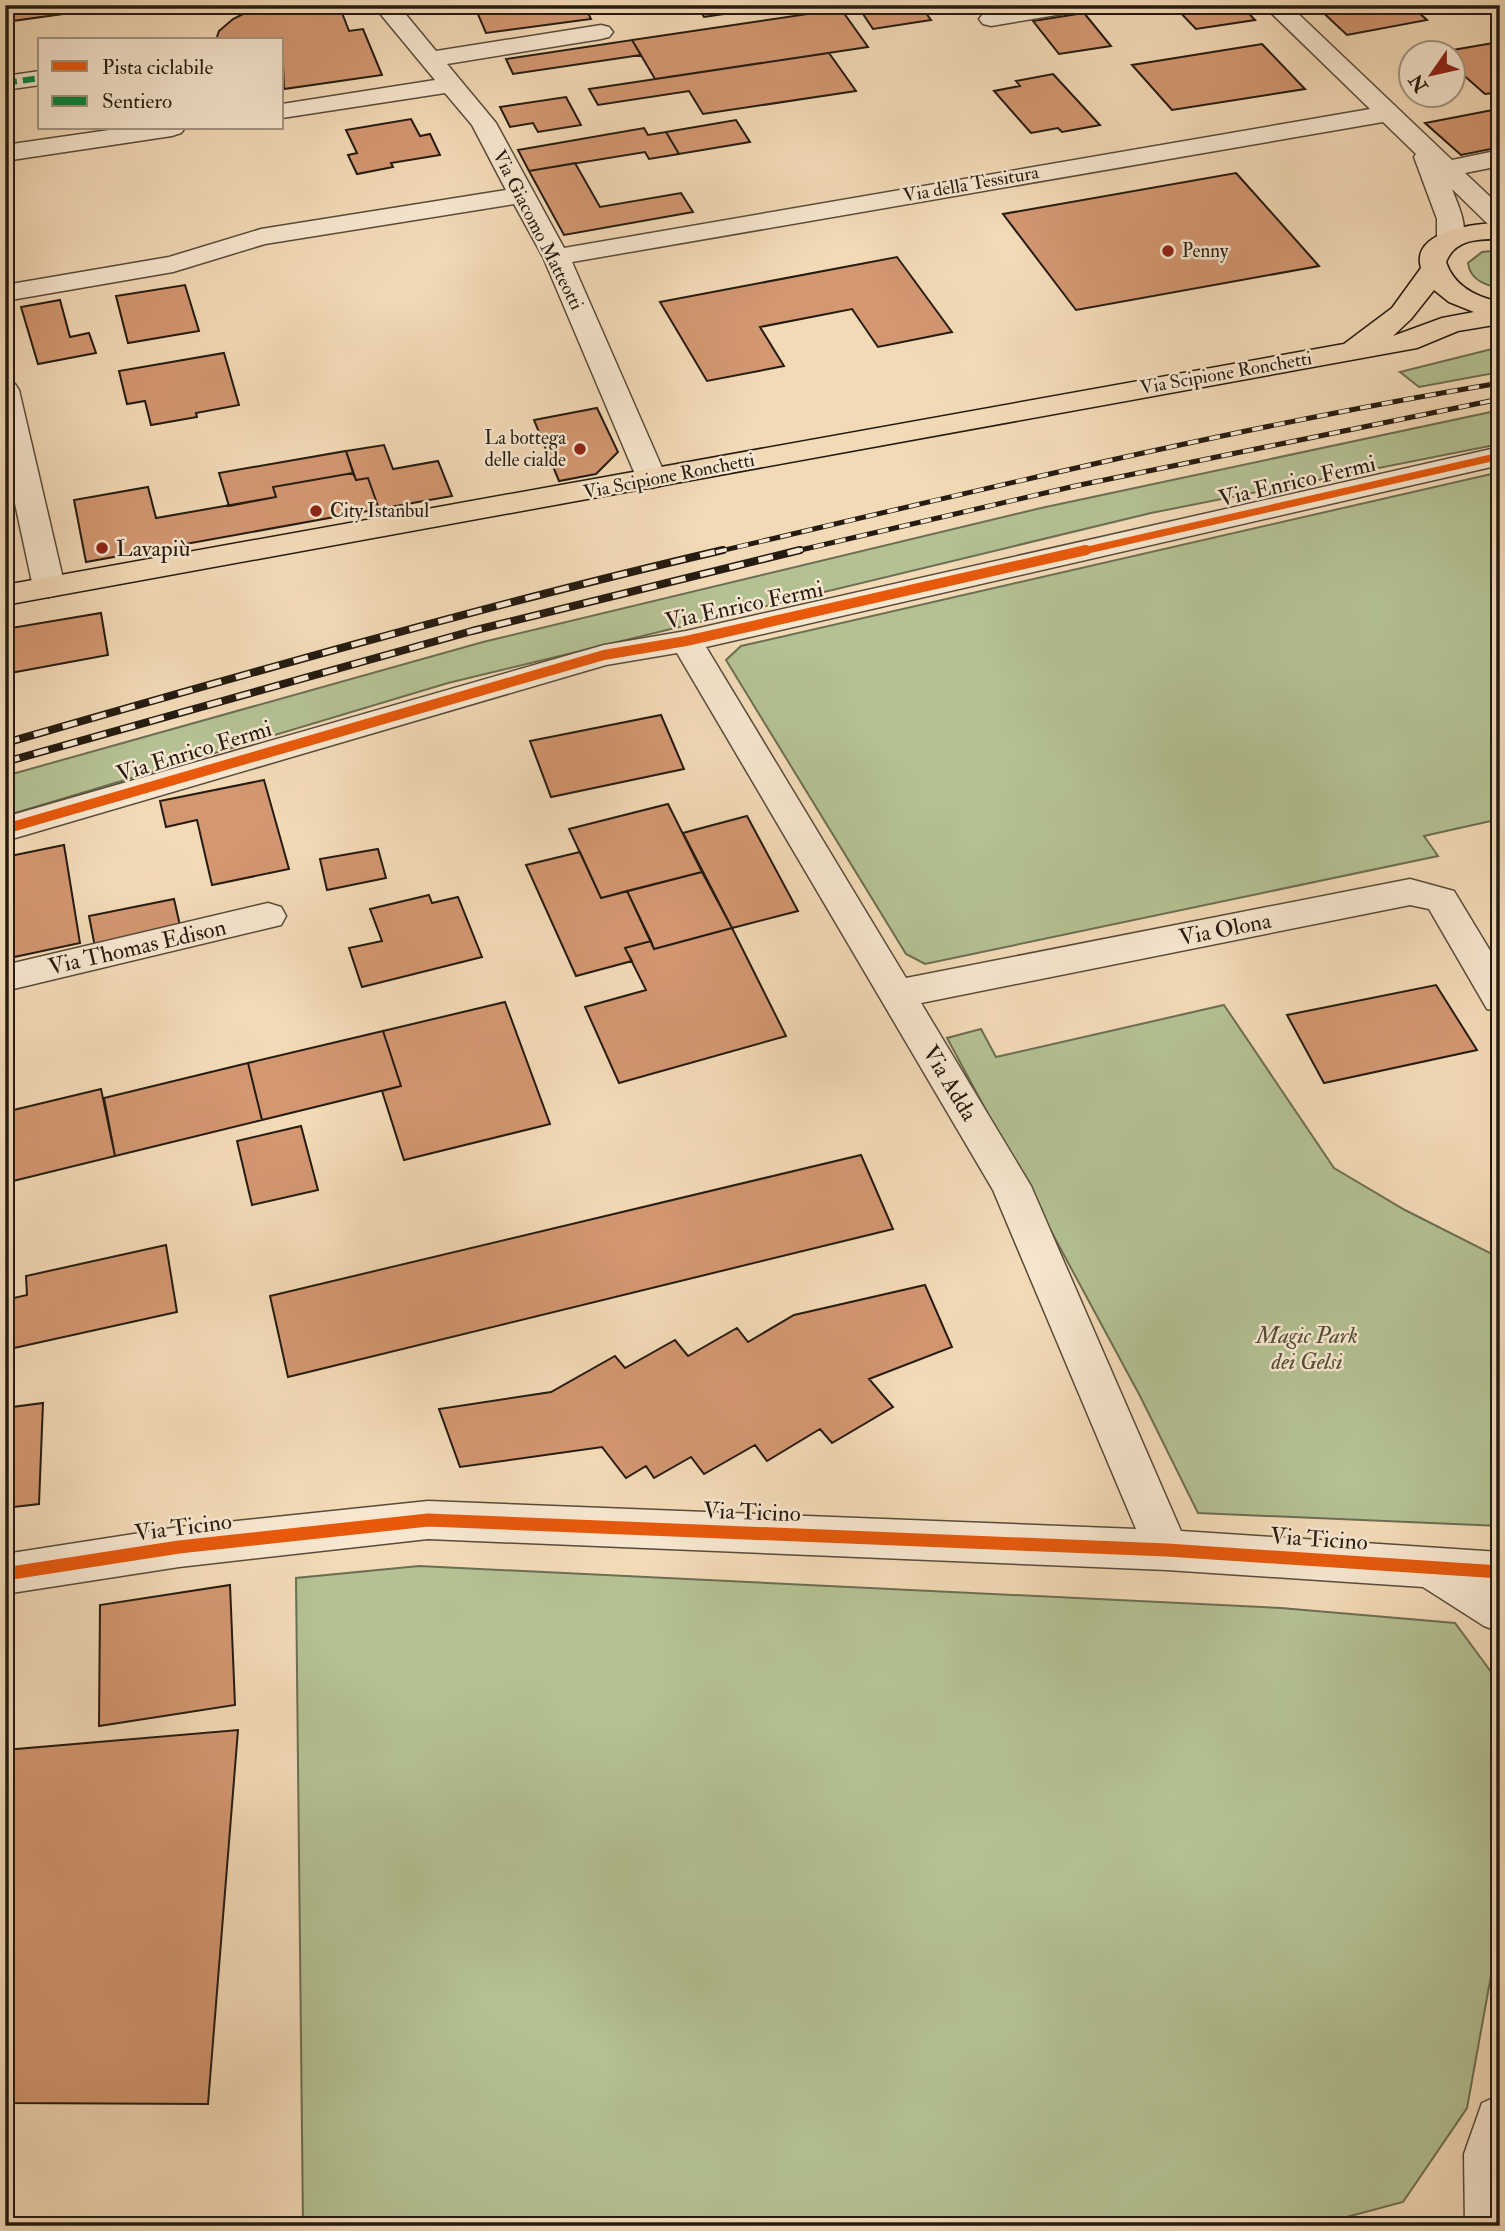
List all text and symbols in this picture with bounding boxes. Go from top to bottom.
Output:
legend [38,38,284,130]
north arrow [1396,38,1466,108]
text: Pista ciclabile [102,54,213,81]
text: N [1403,68,1434,98]
text: Sentiero [102,88,172,115]
street label: Via Giacomo Matteotti [487,146,589,314]
street label: Via della Tessitura [901,160,1041,208]
place label: Penny [1182,239,1229,263]
marker: Penny [1160,243,1176,259]
street label: Via Scipione Ronchetti [1138,346,1314,401]
place label: La bottega delle cialde [484,426,566,472]
marker: La bottega delle cialde [572,441,588,457]
street label: Via Scipione Ronchetti [581,448,757,505]
street label: Via Enrico Fermi [1215,449,1379,513]
place label: City Istanbul [330,499,429,523]
marker: City Istanbul [308,503,324,519]
place label: Lavapiù [116,534,191,564]
marker: Lavapiù [94,540,110,556]
street label: Via Enrico Fermi [662,574,826,636]
street label: Via Enrico Fermi [113,714,275,788]
street label: Via Olona [1176,906,1274,952]
street label: Via Thomas Edison [45,912,229,982]
street label: Via Adda [916,1040,984,1127]
park label: Magic Park dei Gelsi [1254,1321,1358,1376]
street label: Via Ticino [703,1496,801,1528]
street label: Via Ticino [133,1507,233,1547]
street label: Via Ticino [1269,1521,1369,1557]

